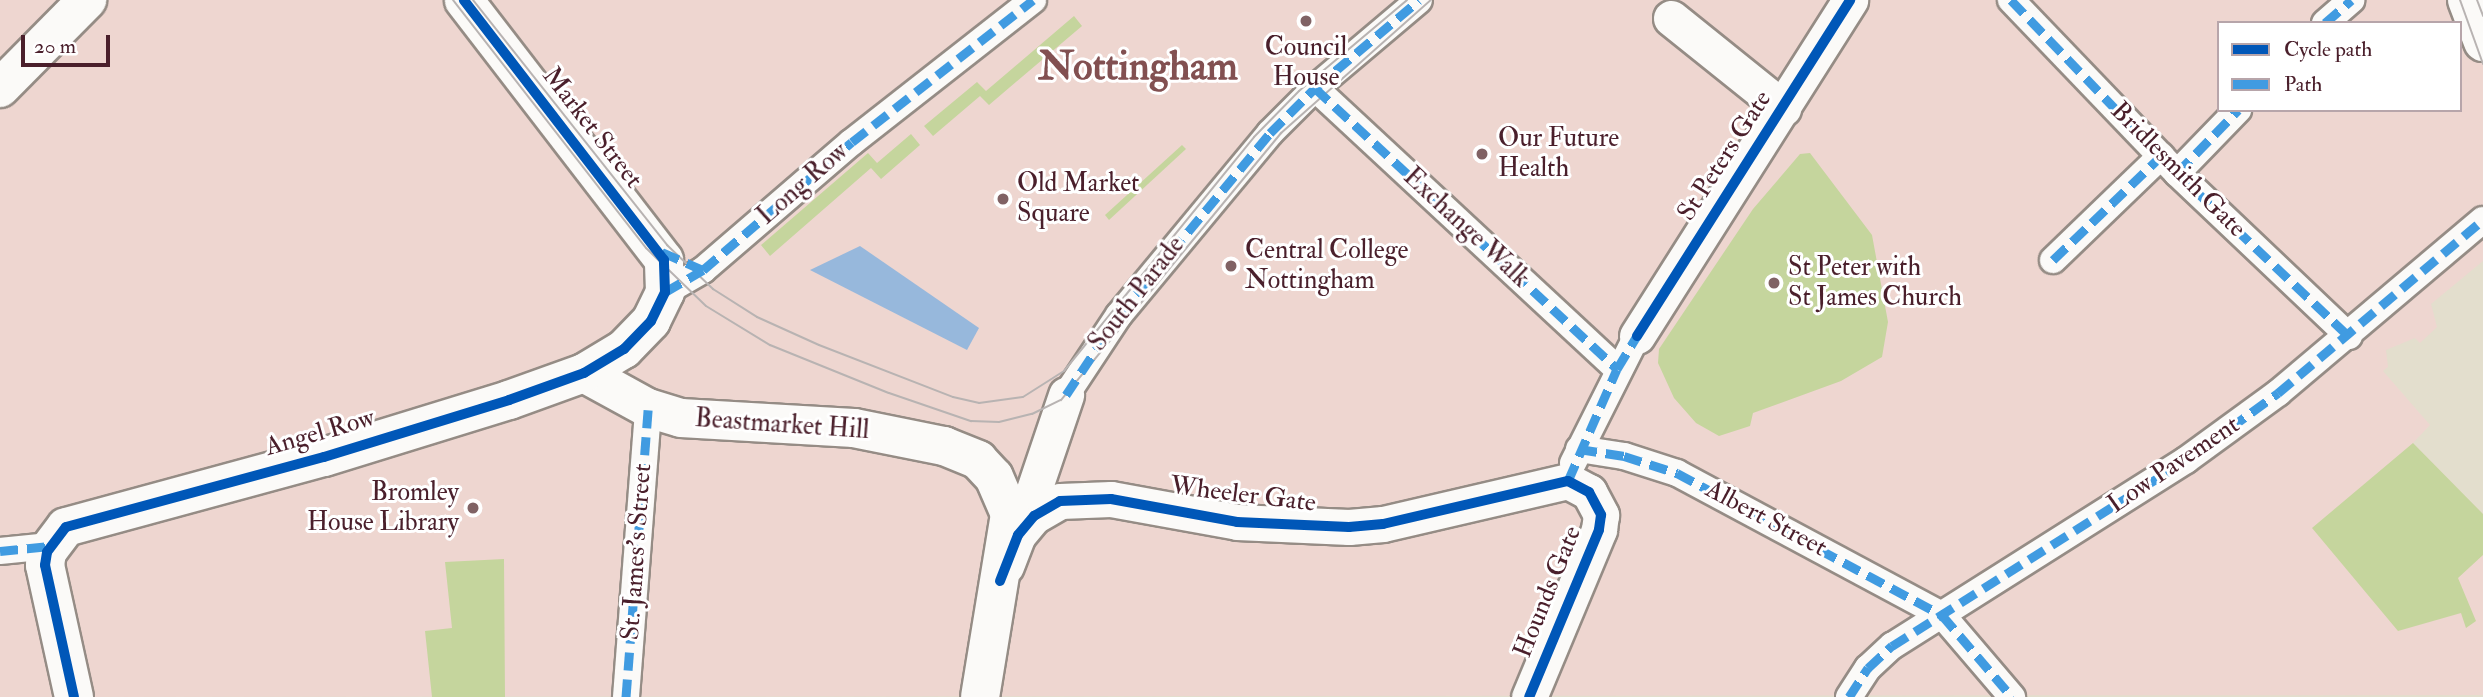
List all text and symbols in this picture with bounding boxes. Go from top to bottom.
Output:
marker: Council House [1298,13,1314,29]
scale bar [24,21,114,65]
legend [2217,21,2462,112]
place label: Council House [1265,32,1347,94]
text: 20 m [34,33,76,60]
text: Cycle path [2284,36,2372,63]
district label: Nottingham [1038,43,1238,91]
street label: Market Street [535,61,649,195]
text: Path [2284,71,2322,98]
street label: St Peters Gate [1671,85,1779,227]
street label: Bridlesmith Gate [2104,96,2252,244]
place label: Our Future Health [1498,123,1619,184]
street label: Long Row [751,136,855,232]
marker: Our Future Health [1472,144,1492,164]
street label: Exchange Walk [1396,162,1536,294]
place label: Old Market Square [1017,168,1139,230]
marker: Old Market Square [995,191,1011,207]
street label: South Parade [1082,230,1192,358]
place label: Central College Nottingham [1245,235,1408,296]
place label: St Peter with St James Church [1788,252,1962,314]
marker: Central College Nottingham [1223,258,1239,274]
marker: St Peter with St James Church [1766,275,1782,291]
street label: Angel Row [262,403,378,463]
street label: Beastmarket Hill [694,403,870,447]
street label: Low Pavement [2102,410,2246,520]
street label: St. James's Street [615,463,659,641]
street label: Wheeler Gate [1168,471,1318,519]
street label: Albert Street [1700,474,1832,564]
place label: Bromley House Library [307,477,459,538]
marker: Bromley House Library [465,500,481,516]
street label: Hounds Gate [1507,522,1589,662]

